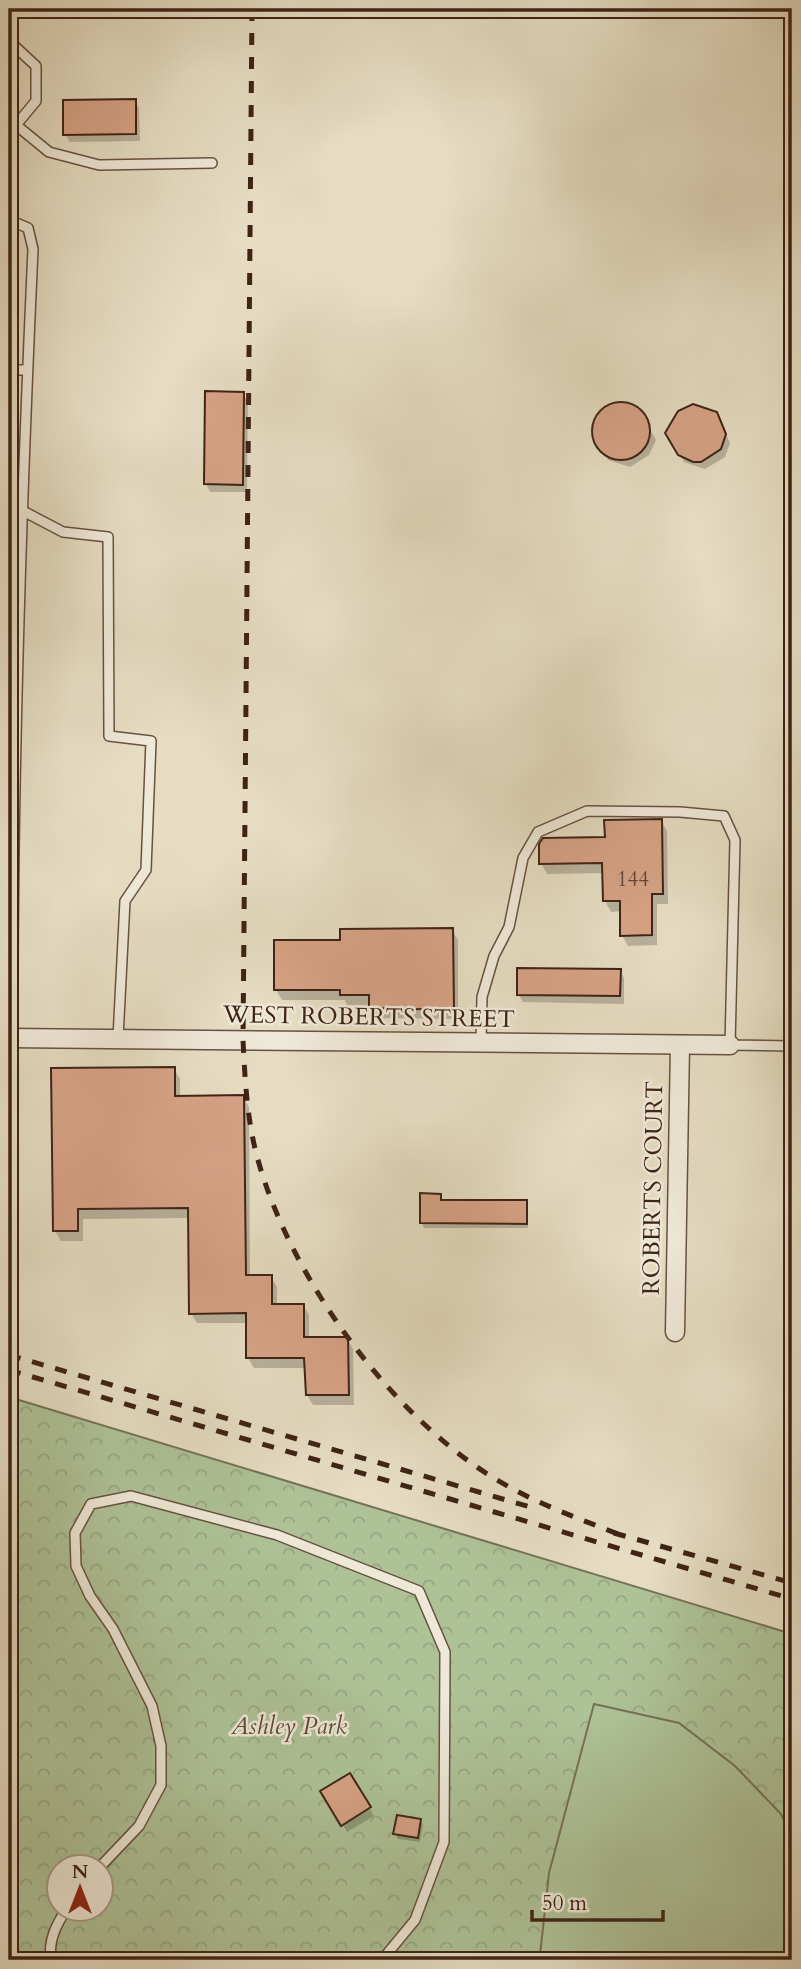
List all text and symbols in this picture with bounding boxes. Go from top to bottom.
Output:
house number: 144 [617,865,649,894]
street label: WEST ROBERTS STREET [222,998,515,1036]
street label: ROBERTS COURT [635,1081,671,1295]
park label: Ashley Park [230,1710,347,1743]
north arrow [46,1854,116,1924]
text: N [72,1859,89,1885]
scale bar [532,1878,663,1922]
text: 50 m [542,1889,587,1918]

